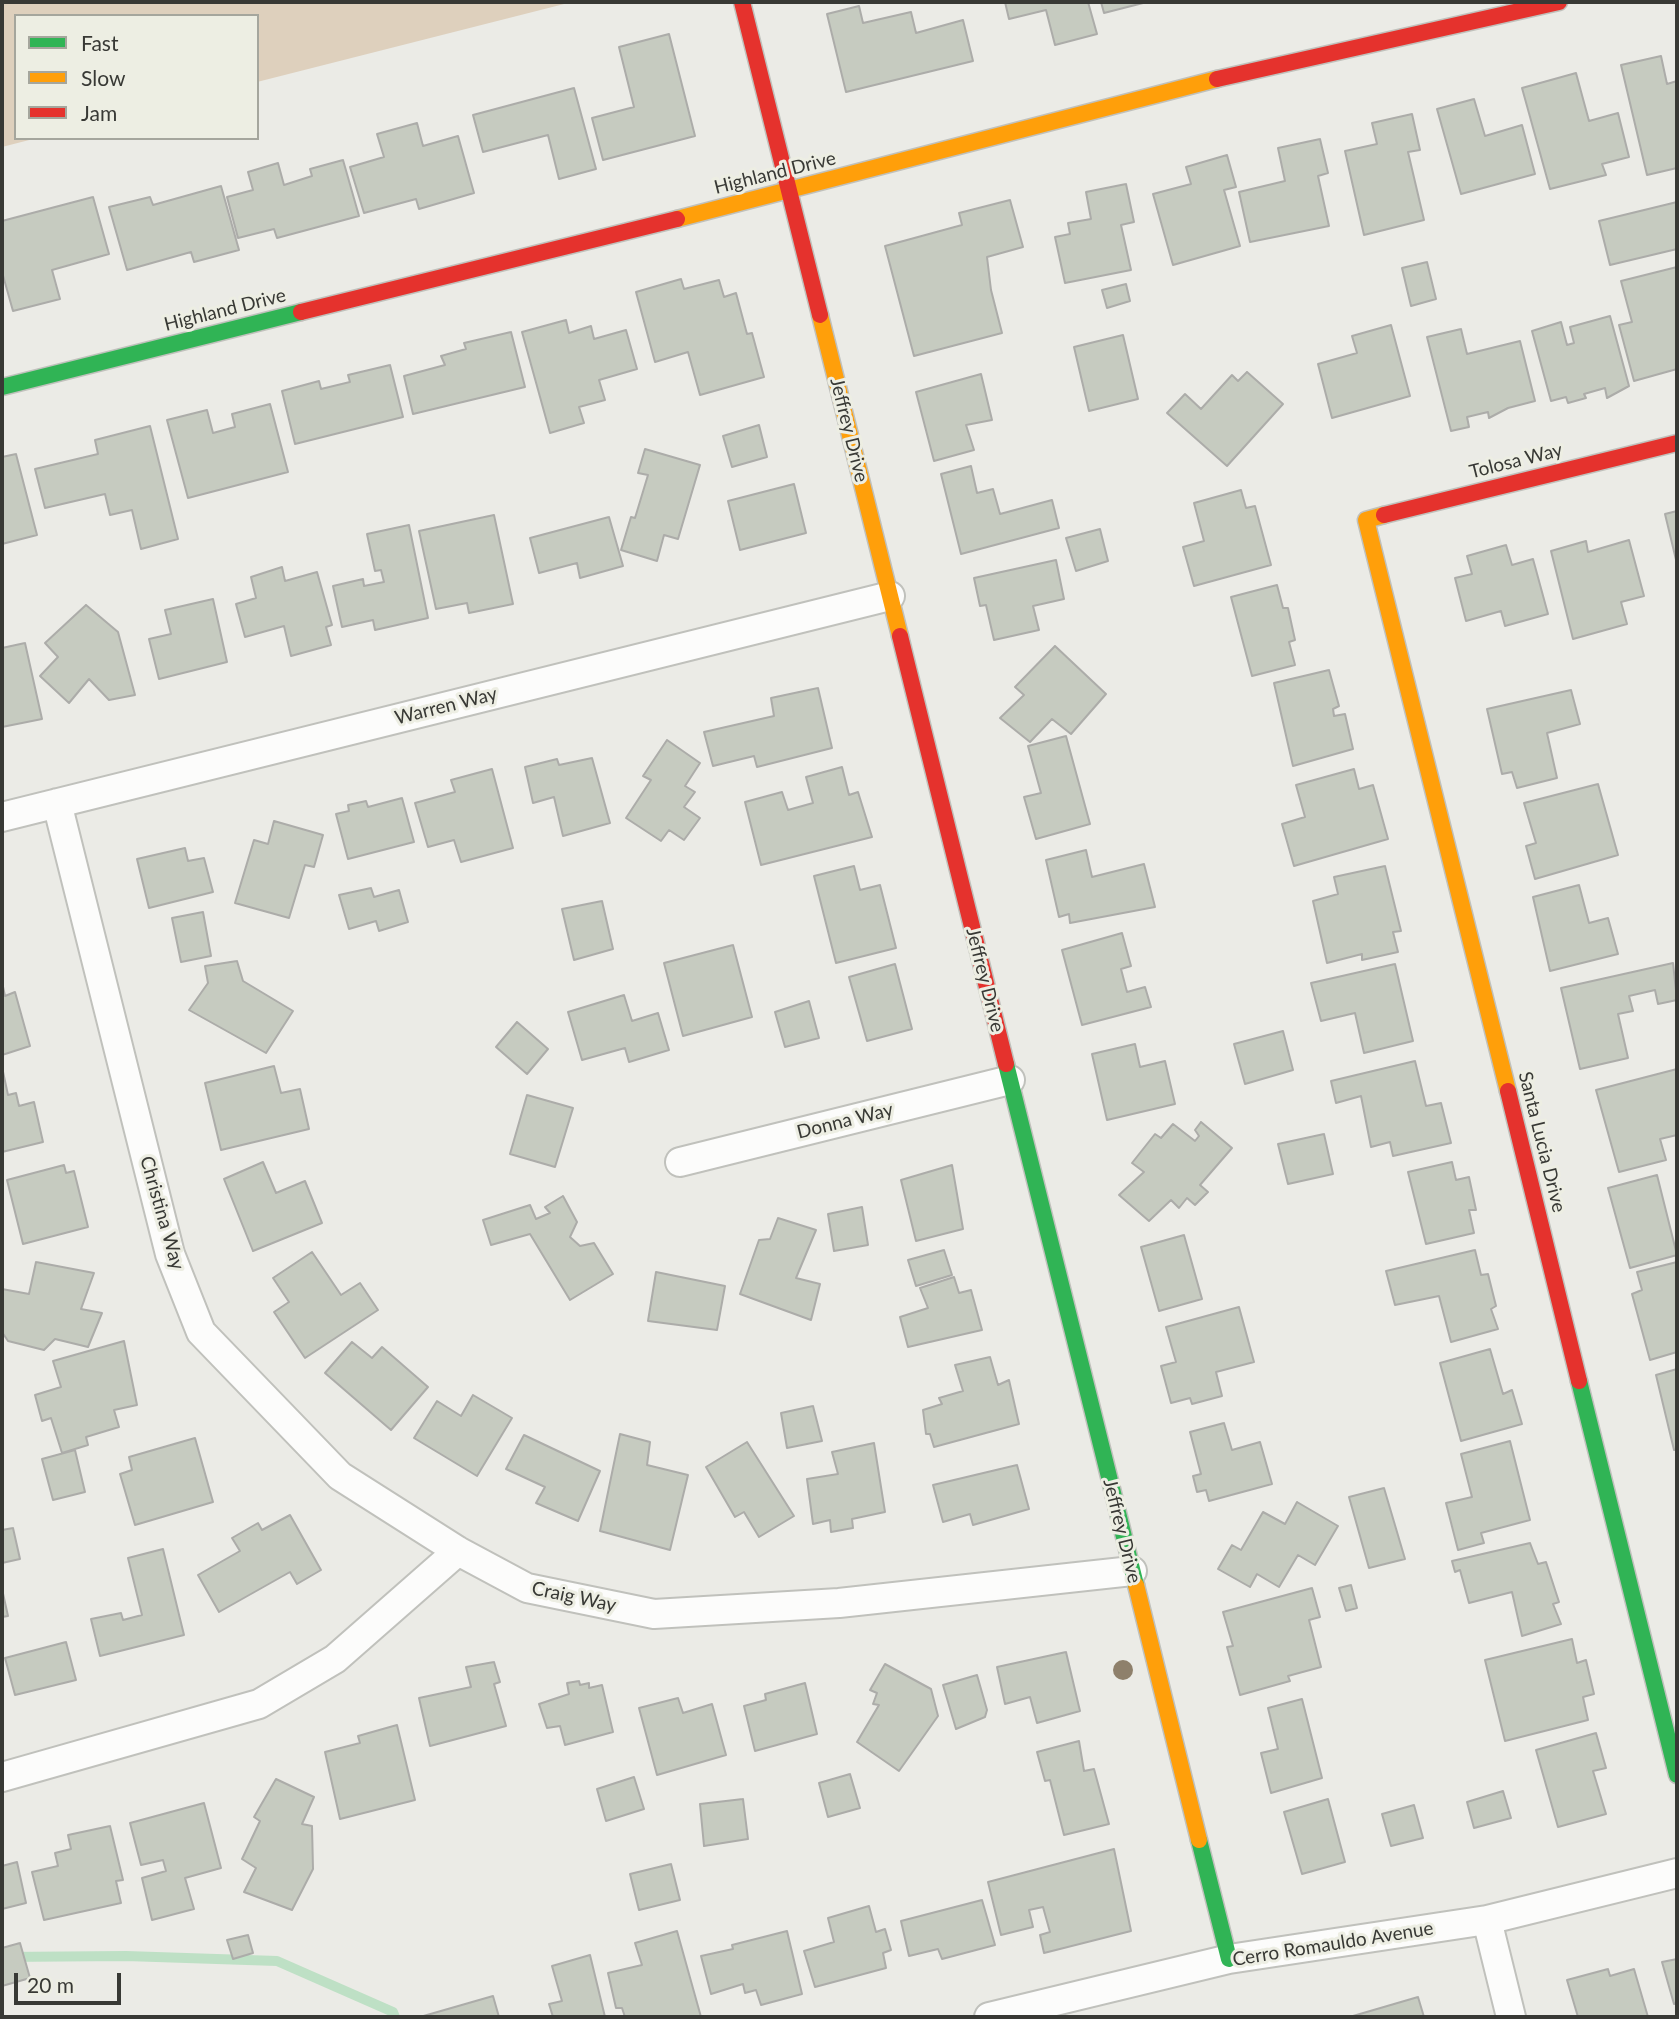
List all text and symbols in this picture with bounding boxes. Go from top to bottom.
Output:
legend [14,14,259,140]
text: Fast [81,30,118,55]
text: Slow [81,65,125,90]
text: Jam [81,100,117,125]
street label: Highland Drive [712,147,838,199]
street label: Highland Drive [162,284,288,336]
street label: Jeffrey Drive [825,376,873,484]
street label: Tolosa Way [1467,438,1565,484]
street label: Warren Way [392,682,500,730]
street label: Jeffrey Drive [961,926,1009,1034]
street label: Santa Lucia Drive [1513,1069,1571,1215]
street label: Donna Way [795,1098,895,1144]
street label: Christina Way [135,1154,189,1272]
street label: Jeffrey Drive [1098,1477,1146,1585]
street label: Craig Way [530,1577,618,1617]
street label: Cerro Romauldo Avenue [1231,1917,1435,1971]
scale bar [18,1960,124,2004]
text: 20 m [27,1972,74,1997]

